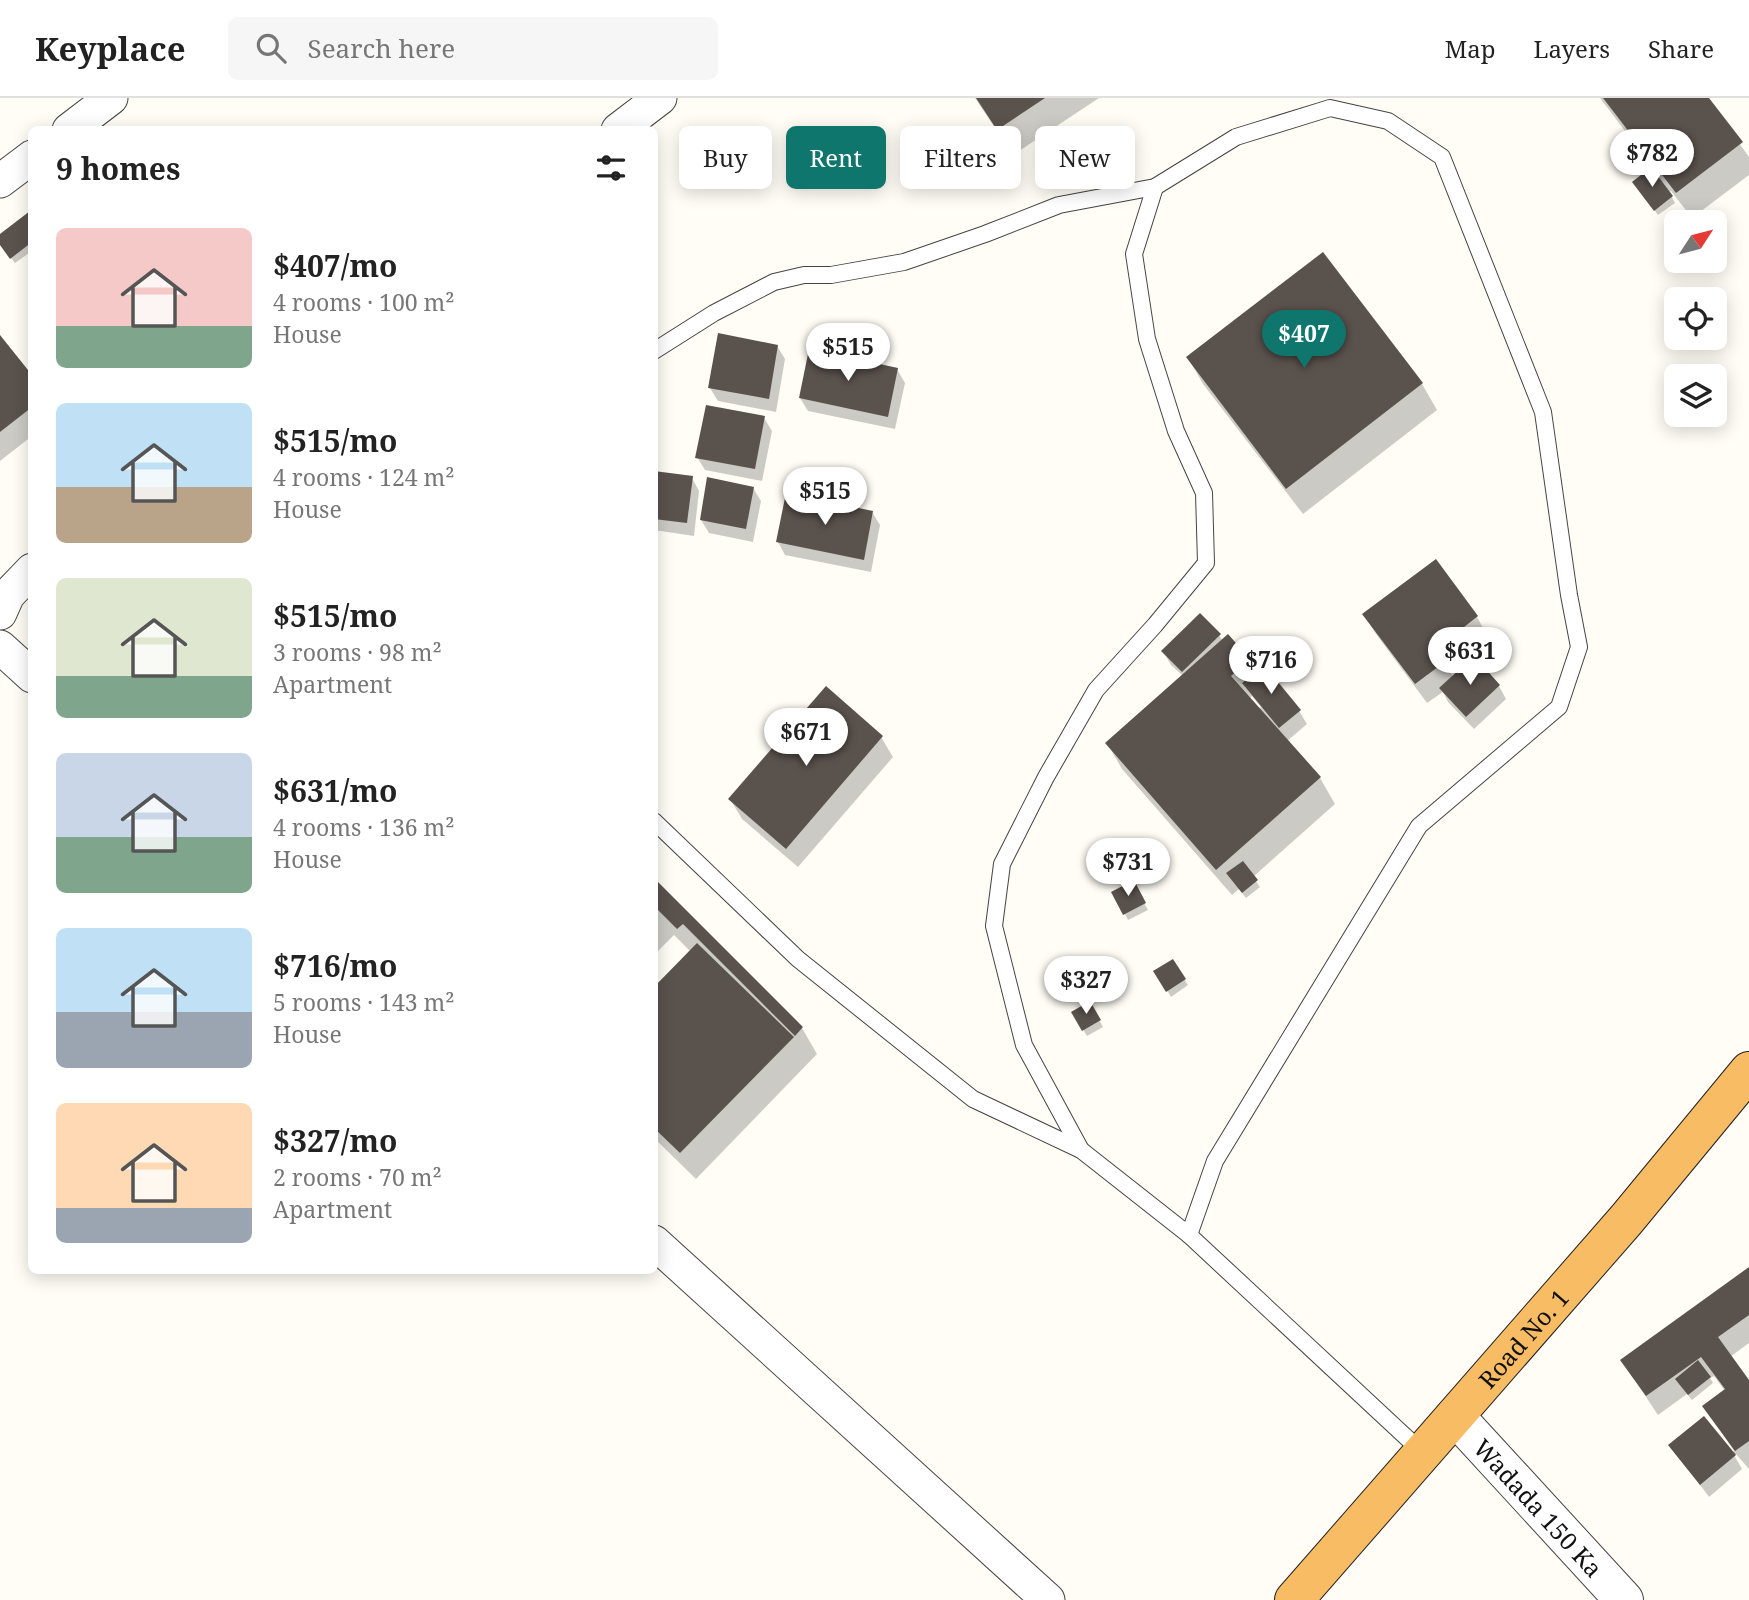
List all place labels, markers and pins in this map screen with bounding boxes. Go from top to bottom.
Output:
pin: $782 [1611,130,1693,189]
pin: $407 [1263,310,1345,370]
pin: $515 [807,324,889,383]
pin: $515 [784,468,866,527]
pin: $631 [1429,628,1511,687]
pin: $716 [1230,636,1312,696]
pin: $671 [765,708,847,768]
pin: $731 [1087,838,1169,898]
pin: $327 [1045,956,1127,1016]

